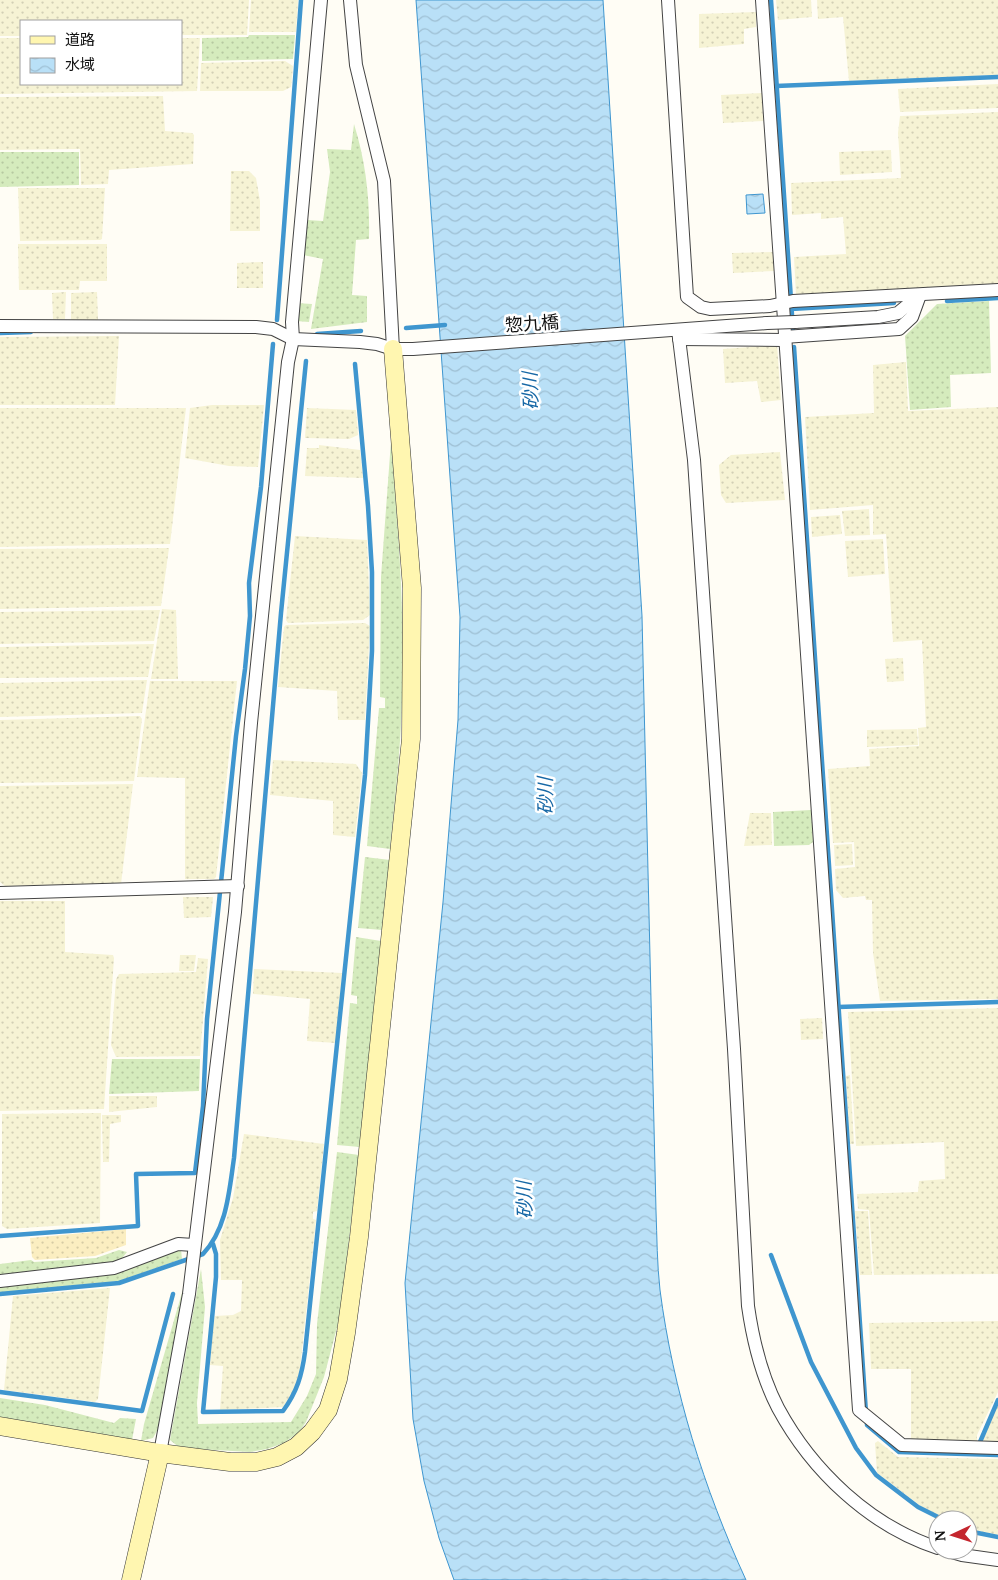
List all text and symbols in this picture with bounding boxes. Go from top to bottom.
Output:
legend [20,20,182,85]
text: 道路 [65,29,95,49]
text: 水域 [65,54,95,74]
street label: 惣九橋 [504,309,560,337]
water label: 砂川 [516,370,544,410]
water label: 砂川 [532,775,558,815]
water label: 砂川 [510,1179,538,1219]
north arrow [928,1510,978,1560]
text: N [930,1530,949,1542]

